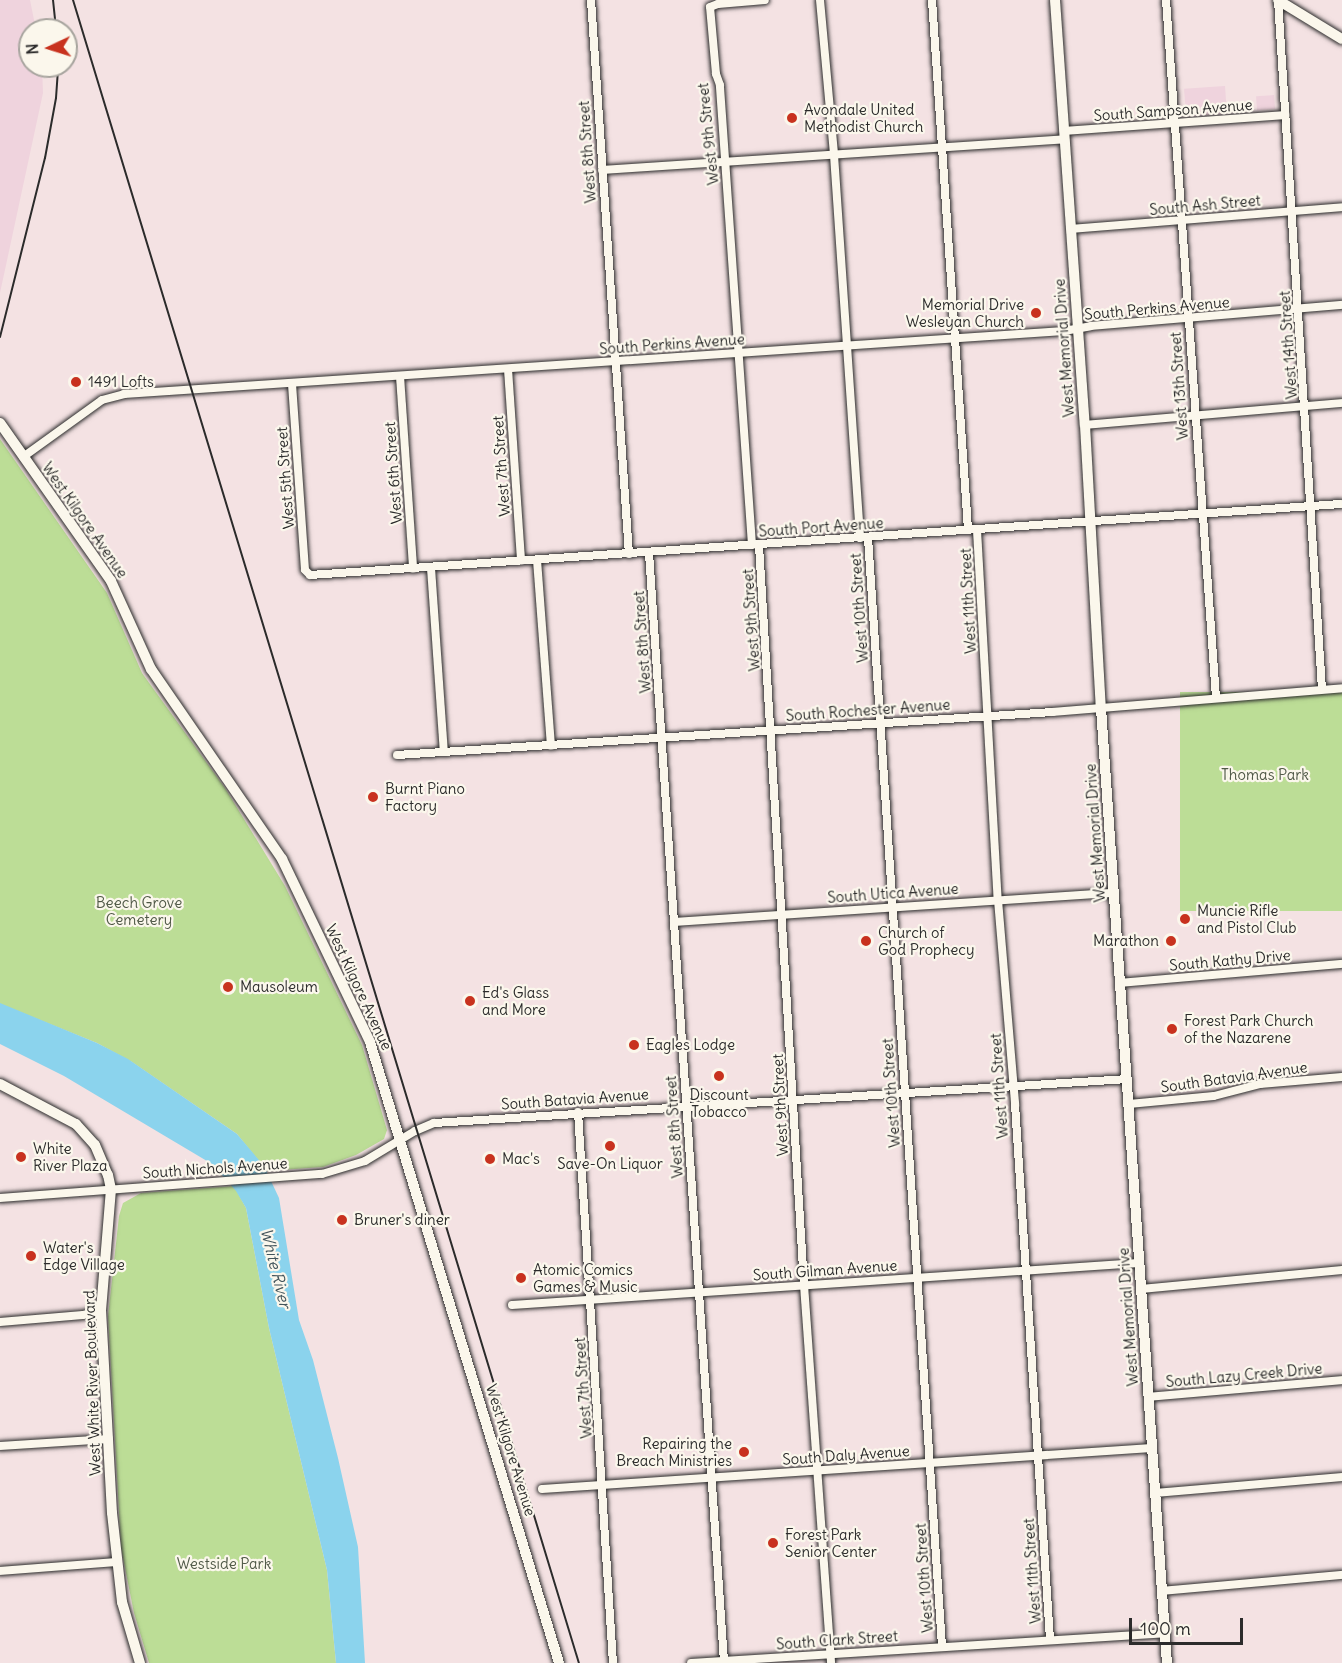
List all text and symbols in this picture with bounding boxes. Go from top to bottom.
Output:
north arrow [18,18,78,78]
text: N [22,43,42,55]
street label: West 9th Street [694,82,722,186]
street label: South Sampson Avenue [1093,95,1253,125]
street label: West 8th Street [574,100,600,204]
place label: Avondale United Methodist Church [804,100,923,135]
marker: Avondale United Methodist Church [785,111,799,125]
street label: South Ash Street [1149,191,1261,219]
street label: West Memorial Drive [1050,278,1078,418]
street label: West 14th Street [1275,290,1301,400]
street label: South Perkins Avenue [1084,293,1230,323]
place label: Memorial Drive Wesleyan Church [906,295,1024,330]
marker: Memorial Drive Wesleyan Church [1029,306,1043,320]
street label: South Perkins Avenue [599,330,745,358]
street label: West 13th Street [1166,331,1192,441]
place label: 1491 Lofts [88,373,154,391]
marker: 1491 Lofts [69,375,83,389]
street label: West 7th Street [488,415,514,517]
street label: West 6th Street [380,421,406,525]
street label: West 5th Street [272,426,298,530]
street label: West Kilgore Avenue [38,459,132,581]
street label: South Port Avenue [758,514,884,540]
street label: West 11th Street [956,548,980,654]
street label: West 10th Street [846,553,872,663]
street label: West 9th Street [738,568,764,672]
street label: West 8th Street [629,590,655,694]
street label: South Rochester Avenue [785,695,951,725]
street label: West Memorial Drive [1081,763,1109,903]
park label: Thomas Park [1221,766,1309,784]
place label: Burnt Piano Factory [385,779,465,814]
marker: Burnt Piano Factory [366,790,380,804]
street label: South Utica Avenue [827,879,959,907]
park label: Beech Grove Cemetery [96,893,182,928]
place label: Muncie Rifle and Pistol Club [1197,901,1297,936]
marker: Muncie Rifle and Pistol Club [1178,912,1192,926]
street label: West Kilgore Avenue [322,921,396,1053]
place label: Church of God Prophecy [878,923,975,958]
place label: Marathon [1093,932,1159,950]
marker: Church of God Prophecy [859,934,873,948]
marker: Marathon [1164,934,1178,948]
street label: South Kathy Drive [1169,946,1291,974]
place label: Mausoleum [240,978,318,996]
marker: Mausoleum [221,980,235,994]
place label: Ed's Glass and More [482,983,549,1018]
marker: Ed's Glass and More [463,994,477,1008]
place label: Forest Park Church of the Nazarene [1184,1011,1314,1046]
marker: Forest Park Church of the Nazarene [1165,1022,1179,1036]
street label: West 11th Street [986,1033,1012,1139]
place label: Eagles Lodge [646,1036,735,1054]
marker: Eagles Lodge [627,1038,641,1052]
street label: West 10th Street [878,1038,904,1148]
street label: West 9th Street [768,1053,792,1157]
street label: South Batavia Avenue [1160,1058,1308,1096]
marker: Discount Tobacco [712,1069,726,1083]
street label: West 8th Street [661,1075,687,1179]
street label: South Batavia Avenue [501,1085,649,1113]
place label: Discount Tobacco [689,1085,749,1120]
place label: White River Plaza [33,1139,108,1174]
marker: Save-On Liquor [603,1139,617,1153]
marker: White River Plaza [14,1150,28,1164]
place label: Mac's [502,1150,540,1168]
marker: Mac's [483,1152,497,1166]
street label: South Nichols Avenue [142,1154,288,1182]
place label: Save-On Liquor [557,1155,663,1173]
place label: Bruner's diner [354,1211,450,1229]
marker: Bruner's diner [335,1213,349,1227]
water label: White River [257,1226,295,1310]
place label: Water's Edge Village [43,1238,125,1273]
street label: West Memorial Drive [1114,1247,1142,1387]
marker: Water's Edge Village [24,1249,38,1263]
street label: South Gilman Avenue [752,1256,898,1284]
place label: Atomic Comics Games & Music [533,1260,638,1295]
marker: Atomic Comics Games & Music [514,1271,528,1285]
street label: West White River Boulevard [80,1290,104,1476]
street label: West 7th Street [570,1337,596,1439]
street label: South Lazy Creek Drive [1165,1359,1323,1391]
street label: West Kilgore Avenue [482,1382,540,1518]
place label: Repairing the Breach Ministries [616,1434,732,1469]
street label: South Daly Avenue [782,1442,910,1468]
marker: Repairing the Breach Ministries [737,1445,751,1459]
street label: West 11th Street [1019,1518,1045,1624]
street label: West 10th Street [911,1523,937,1633]
place label: Forest Park Senior Center [785,1525,877,1560]
marker: Forest Park Senior Center [766,1536,780,1550]
park label: Westside Park [177,1555,271,1573]
scale bar [1132,1606,1246,1644]
text: 100 m [1140,1617,1191,1640]
street label: South Clark Street [776,1627,898,1653]

